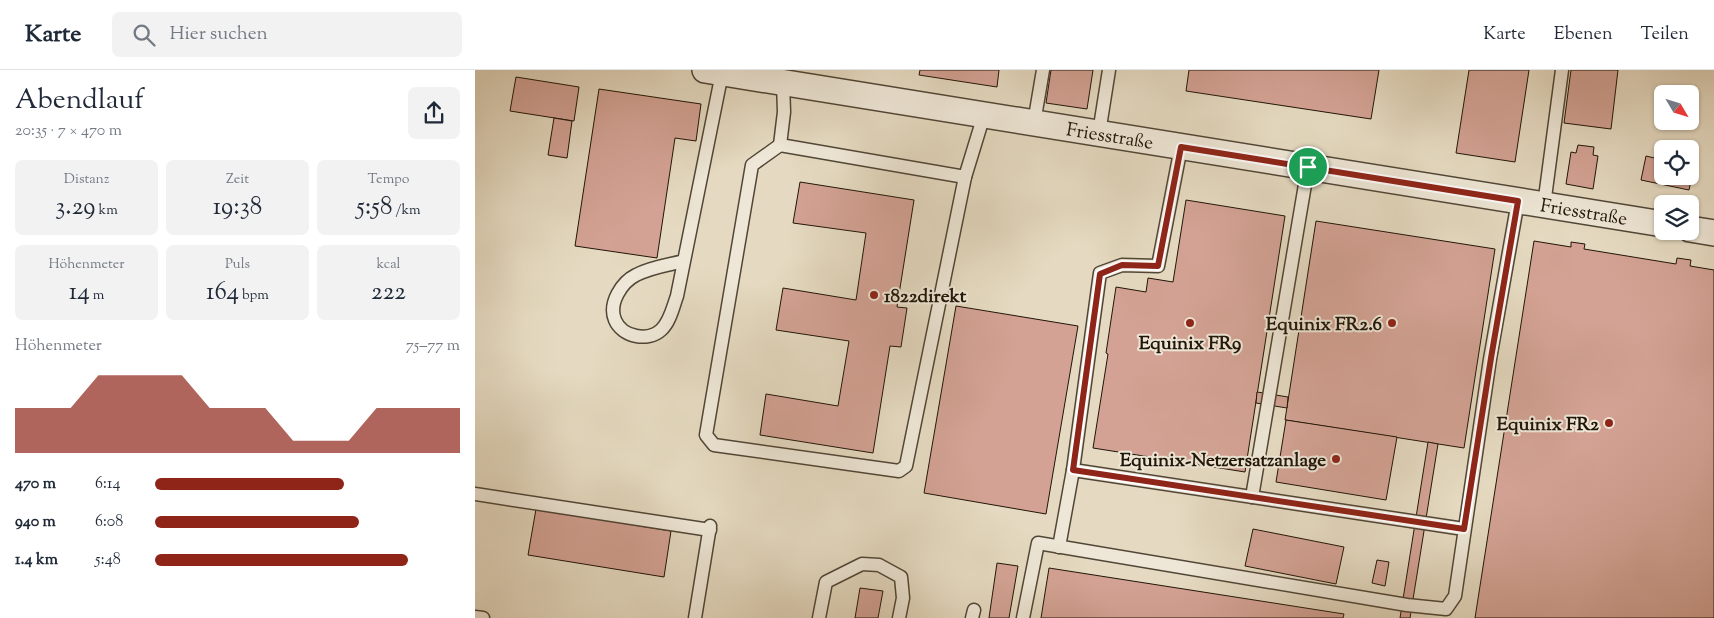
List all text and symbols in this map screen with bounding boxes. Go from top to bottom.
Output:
search box [112,12,462,57]
text: Karte [25,18,82,52]
icon: search [130,21,158,49]
text: Hier suchen [170,21,268,48]
text: Karte [1483,22,1526,48]
text: Ebenen [1554,22,1613,48]
text: Teilen [1641,22,1689,48]
text: Abendlauf [15,81,144,121]
north arrow [1654,85,1699,130]
map controls [1654,85,1699,240]
button: share [408,87,460,139]
street label: Friesstraße [1064,117,1155,158]
text: 20:35 · 7 × 470 m [15,120,122,143]
button: locate [1654,140,1699,185]
pin [1287,146,1329,188]
icon: arrive [1294,153,1322,181]
text: Distanz [64,170,109,190]
text: Zeit [226,170,249,190]
text: Tempo [368,170,410,190]
text: 3.29 [55,190,96,226]
text: 19:38 [213,190,262,226]
text: 5:58 [356,190,392,226]
street label: Friesstraße [1538,193,1629,234]
button: layers [1654,195,1699,240]
text: km [96,201,118,221]
text: /km [392,201,421,221]
text: Höhenmeter [49,255,125,275]
text: Puls [225,255,250,275]
text: kcal [376,255,401,275]
text: 14 [69,275,90,311]
text: 164 [206,275,239,311]
text: 222 [371,275,406,311]
place label: 1822direkt [884,284,967,311]
text: m [90,286,104,306]
text: bpm [239,286,269,306]
marker: 1822direkt [868,289,880,301]
place label: Equinix FR2.6 [1266,312,1382,339]
marker: Equinix FR9 [1184,317,1196,329]
marker: Equinix FR2.6 [1386,317,1398,329]
place label: Equinix FR9 [1139,331,1241,358]
text: Höhenmeter [15,335,102,358]
text: 75–77 m [406,335,460,358]
place label: Equinix FR2 [1497,412,1599,439]
marker: Equinix FR2 [1603,417,1615,429]
place label: Equinix-Netzersatzanlage [1120,448,1326,475]
marker: Equinix-Netzersatzanlage [1330,453,1342,465]
text: 470 m [15,473,56,496]
text: 6:14 [95,473,120,496]
text: 940 m [15,511,56,534]
text: 6:08 [95,511,123,534]
text: 1.4 km [15,549,58,572]
text: 5:48 [95,549,121,572]

